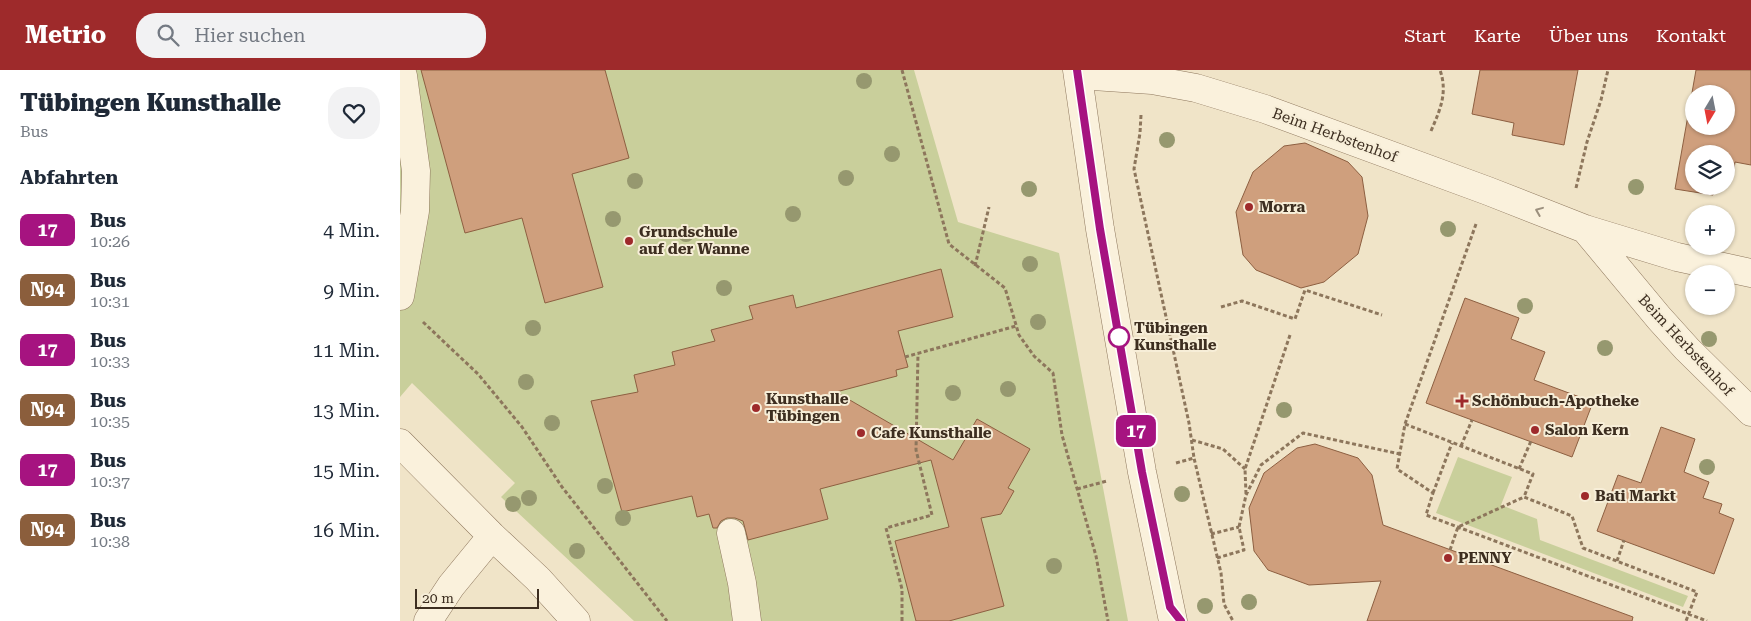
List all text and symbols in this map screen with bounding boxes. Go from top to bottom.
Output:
search box [136,13,486,58]
text: Metrio [25,21,106,49]
icon: search [154,21,182,49]
text: Hier suchen [194,24,305,47]
text: Start [1404,25,1446,46]
text: Karte [1474,25,1521,46]
text: Über uns [1549,25,1628,46]
text: Kontakt [1656,25,1726,46]
north arrow [1685,85,1735,135]
map controls [1685,85,1735,315]
button: heart [328,87,380,139]
text: Tübingen Kunsthalle [20,89,281,117]
street label: Beim Herbstenhof [1270,104,1401,166]
text: Bus [20,122,48,141]
button: layers [1685,145,1735,195]
text: Abfahrten [20,166,118,189]
place label: Morra [1259,198,1305,216]
marker: Morra [1243,201,1255,213]
button: + [1685,205,1735,255]
one-way arrow [1535,207,1544,218]
text: Bus [90,209,126,232]
text: 17 [37,219,58,240]
text: 4 Min. [323,219,380,242]
place label: Grundschule auf der Wanne [639,223,750,258]
text: 10:26 [90,232,130,251]
marker: Grundschule auf der Wanne [623,235,635,247]
button: − [1685,265,1735,315]
text: Bus [90,269,126,292]
text: N94 [30,279,65,300]
text: 9 Min. [323,279,380,302]
street label: Beim Herbstenhof [1634,291,1738,400]
text: 10:31 [90,292,130,311]
place label: Tübingen Kunsthalle [1134,319,1217,354]
marker: Tübingen Kunsthalle [1108,326,1130,348]
text: Bus [90,329,126,352]
text: 17 [37,339,58,360]
text: 11 Min. [313,339,380,362]
text: 10:33 [90,352,130,371]
text: Bus [90,389,126,412]
place label: Kunsthalle Tübingen [766,390,849,425]
place label: Schönbuch-Apotheke [1472,392,1639,410]
marker: Schönbuch-Apotheke [1456,395,1468,407]
text: N94 [30,399,65,420]
text: 13 Min. [313,399,380,422]
marker: Kunsthalle Tübingen [750,402,762,414]
text: 10:35 [90,412,130,431]
line badge: 17 [1114,415,1158,447]
text: 17 [1126,420,1146,441]
place label: Salon Kern [1545,421,1629,439]
place label: Cafe Kunsthalle [871,424,992,442]
marker: Salon Kern [1529,424,1541,436]
marker: Cafe Kunsthalle [855,427,867,439]
text: Bus [90,449,126,472]
text: 17 [37,459,58,480]
text: 15 Min. [313,459,380,482]
text: 10:37 [90,472,130,491]
place label: Bati Markt [1595,487,1676,505]
marker: Bati Markt [1579,490,1591,502]
text: Bus [90,509,126,532]
text: N94 [30,519,65,540]
text: 16 Min. [313,519,380,542]
text: 10:38 [90,532,130,551]
place label: PENNY [1458,549,1512,567]
marker: PENNY [1442,552,1454,564]
scale bar [415,586,539,609]
text: 20 m [422,590,454,606]

